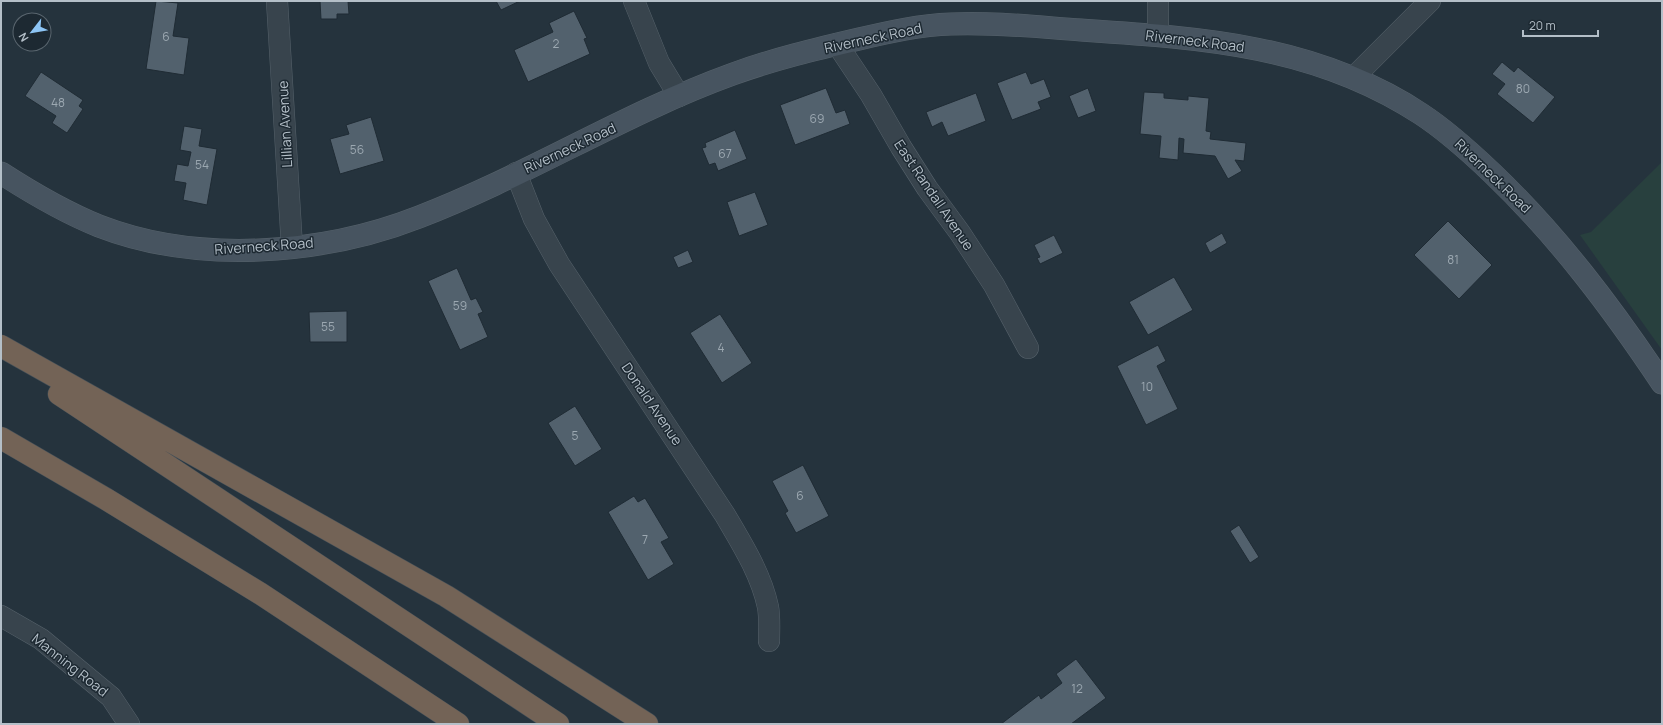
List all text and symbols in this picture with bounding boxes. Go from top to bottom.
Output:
north arrow [12,12,52,52]
scale bar [1523,12,1598,38]
text: 20 m [1529,17,1556,34]
street label: Riverneck Road [822,18,923,57]
street label: Riverneck Road [1145,25,1245,56]
house number: 6 [162,28,170,45]
text: N [14,30,31,45]
house number: 2 [553,35,560,52]
street label: Lillian Avenue [273,80,296,168]
house number: 80 [1516,80,1530,97]
house number: 48 [51,94,65,111]
house number: 69 [810,110,824,127]
street label: Riverneck Road [521,118,619,177]
street label: Riverneck Road [1451,134,1536,217]
street label: East Randall Avenue [890,136,979,254]
house number: 56 [350,141,364,158]
house number: 67 [718,145,732,162]
house number: 54 [195,156,209,173]
street label: Riverneck Road [214,233,314,258]
house number: 81 [1447,251,1459,268]
house number: 59 [453,297,467,314]
house number: 55 [321,318,335,335]
house number: 4 [717,339,725,356]
street label: Donald Avenue [618,359,687,449]
house number: 10 [1141,378,1153,395]
house number: 5 [572,427,579,444]
house number: 6 [796,487,804,504]
house number: 7 [642,531,648,548]
street label: Manning Road [28,629,112,700]
house number: 12 [1071,680,1083,697]

